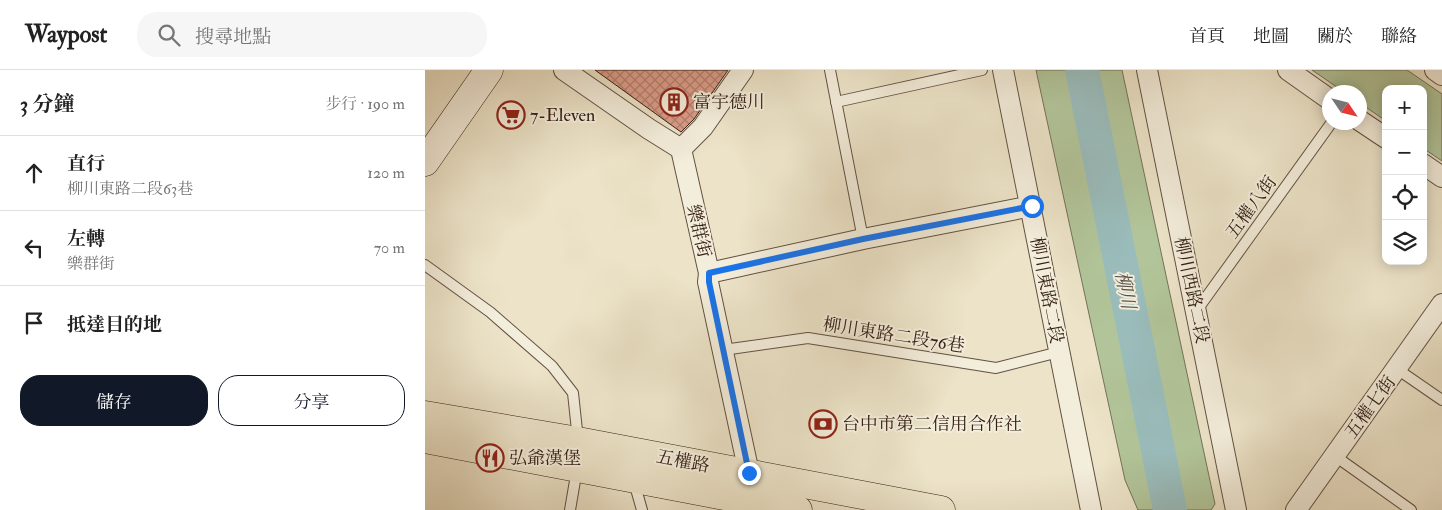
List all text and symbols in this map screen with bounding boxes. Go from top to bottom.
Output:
search box [137,12,487,57]
text: Waypost [25,19,107,50]
icon: search [155,21,183,49]
text: 搜尋地點 [195,25,271,49]
text: 首頁 [1189,25,1225,48]
text: 地圖 [1253,25,1289,48]
text: 關於 [1317,25,1353,48]
text: 聯絡 [1381,25,1417,48]
north arrow [1322,85,1367,130]
map controls [1382,85,1427,265]
button: + [1382,85,1427,130]
building icon: 富宇德川 [659,87,689,117]
text: 3 分鐘 [20,91,74,118]
place label: 富宇德川 [693,91,765,114]
text: 步行 · 190 m [325,94,405,114]
supermarket icon: 7-Eleven [496,100,526,130]
place label: 7-Eleven [530,104,595,127]
button: − [1382,130,1427,175]
text: 直行 [67,152,105,176]
icon: ahead [20,159,48,187]
text: 120 m [367,163,405,183]
street label: 五權八街 [1221,171,1282,243]
button: locate [1382,175,1427,220]
text: 柳川東路二段63巷 [67,179,193,199]
route start [1021,195,1044,218]
street label: 樂群街 [681,202,716,260]
button: layers [1382,220,1427,265]
text: 左轉 [67,227,105,251]
icon: left [20,234,48,262]
street label: 柳川東路二段 [1025,235,1068,345]
street label: 柳川西路二段 [1169,235,1214,345]
text: 70 m [374,238,405,258]
text: 樂群街 [67,254,115,274]
water label: 柳川 [1110,269,1141,313]
icon: arrive [20,309,48,337]
text: 抵達目的地 [67,313,162,337]
street label: 柳川東路二段76巷 [821,313,967,358]
street label: 五權七街 [1340,371,1401,443]
button: 儲存 [20,375,208,426]
button: 分享 [218,375,405,426]
bank icon: 台中市第二信用合作社 [808,409,838,439]
place label: 台中市第二信用合作社 [842,413,1022,436]
restaurant icon: 弘爺漢堡 [475,443,505,473]
street label: 五權路 [654,445,712,478]
place label: 弘爺漢堡 [509,447,581,470]
route end [738,462,761,485]

